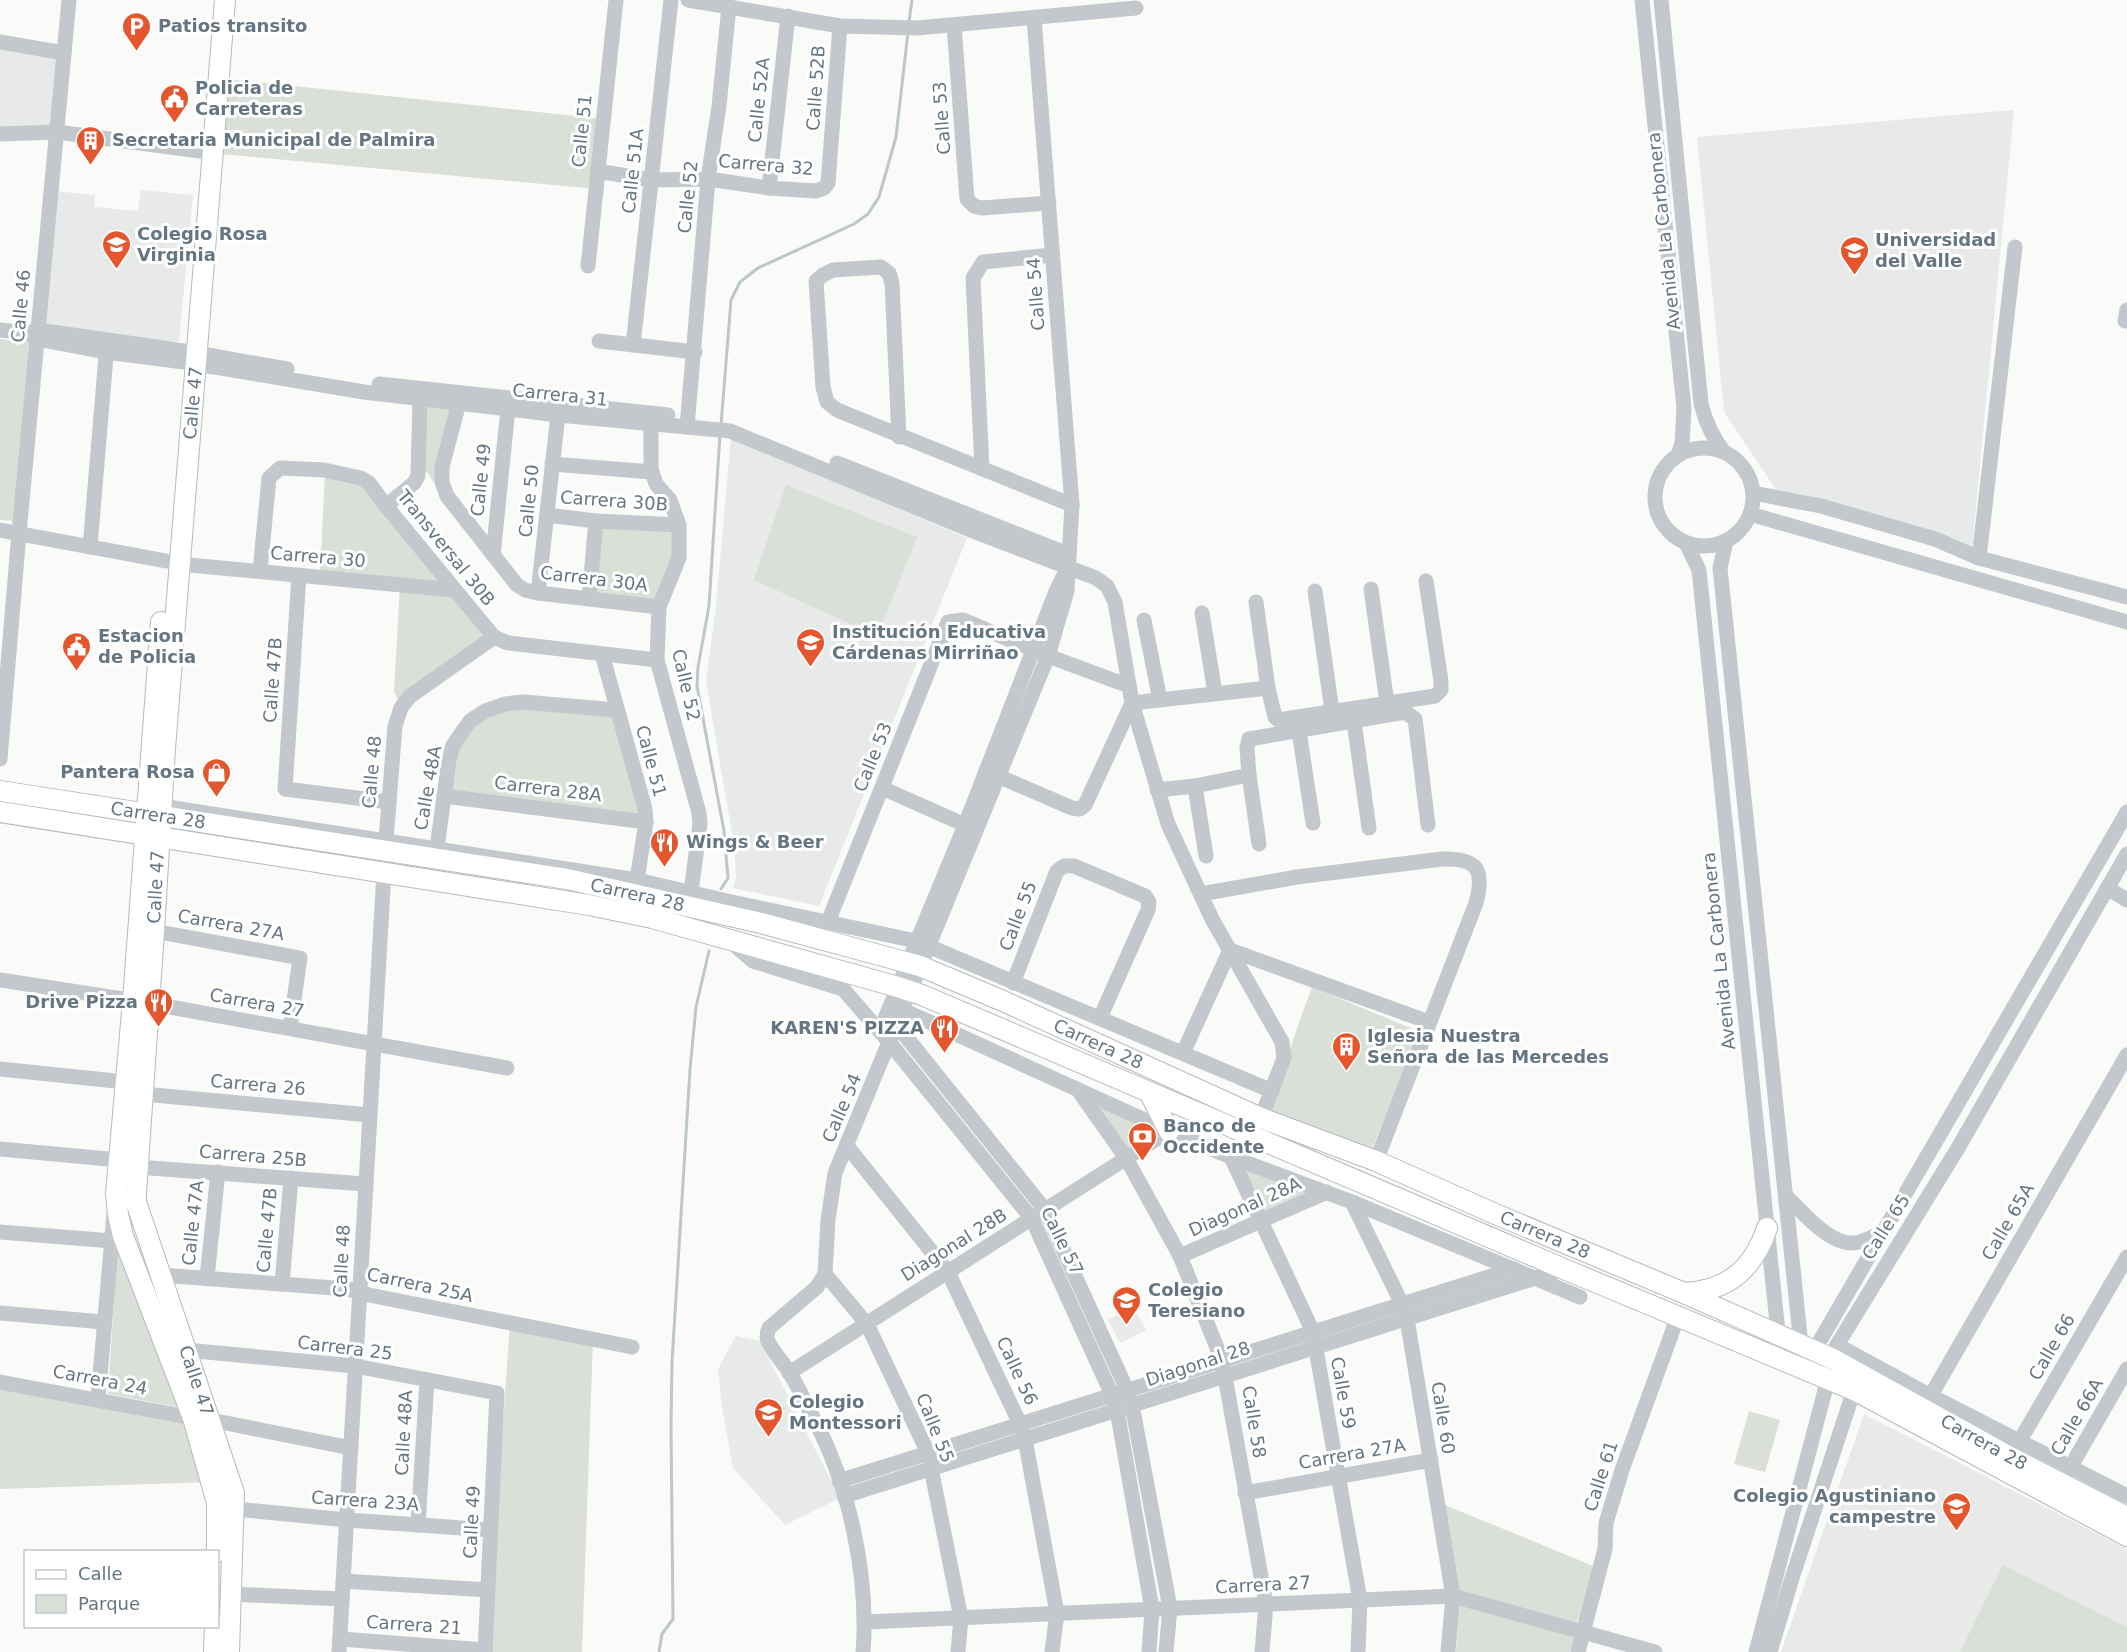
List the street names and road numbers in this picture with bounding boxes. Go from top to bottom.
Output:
street label: Calle 52B [802,45,829,131]
street label: Calle 52A [744,56,773,144]
street label: Calle 53 [928,81,955,155]
street label: Calle 51 [567,93,596,169]
street label: Calle 51A [618,127,647,215]
street label: Avenida La Carbonera [1643,131,1684,331]
street label: Carrera 32 [717,150,815,179]
street label: Calle 52 [673,159,702,235]
street label: Calle 54 [1022,257,1049,331]
street label: Calle 46 [7,269,34,343]
street label: Calle 47 [179,366,206,440]
street label: Carrera 31 [511,379,609,410]
street label: Calle 49 [466,442,495,518]
street label: Calle 50 [514,463,543,539]
street label: Transversal 30B [393,485,500,610]
street label: Carrera 30B [559,486,669,515]
street label: Carrera 30 [269,542,367,571]
street label: Carrera 30A [539,561,650,596]
street label: Calle 47B [259,637,286,723]
street label: Calle 52 [668,647,705,723]
street label: Calle 53 [849,719,896,795]
street label: Calle 51 [632,723,671,799]
street label: Calle 48 [358,735,385,809]
street label: Calle 48A [410,743,445,832]
street label: Carrera 28A [493,771,604,806]
street label: Carrera 28 [109,797,207,833]
street label: Calle 47 [143,850,168,924]
street label: Avenida La Carbonera [1698,851,1739,1051]
street label: Carrera 28 [588,874,687,915]
street label: Calle 55 [995,878,1040,954]
street label: Carrera 27A [176,905,287,944]
street label: Carrera 27 [208,984,306,1021]
street label: Carrera 28 [1050,1014,1146,1073]
street label: Carrera 26 [209,1070,307,1099]
street label: Calle 54 [818,1070,866,1146]
street label: Carrera 25B [198,1140,308,1171]
street label: Diagonal 28A [1185,1172,1305,1241]
street label: Calle 47A [178,1179,207,1267]
street label: Calle 65A [1977,1179,2038,1264]
street label: Calle 47B [252,1186,281,1274]
street label: Calle 65 [1857,1190,1914,1263]
street label: Calle 57 [1037,1203,1088,1278]
street label: Diagonal 28B [897,1204,1011,1285]
street label: Carrera 28 [1497,1206,1593,1263]
street label: Calle 48 [329,1224,354,1298]
street label: Carrera 25A [365,1263,476,1306]
street label: Calle 66 [2024,1310,2079,1384]
street label: Carrera 25 [296,1331,394,1364]
street label: Calle 56 [992,1333,1042,1408]
street label: Diagonal 28 [1143,1337,1253,1390]
street label: Calle 47 [175,1343,218,1419]
street label: Calle 59 [1327,1355,1360,1431]
street label: Carrera 24 [51,1360,149,1399]
street label: Calle 66A [2046,1374,2107,1459]
street label: Calle 60 [1427,1380,1460,1456]
street label: Calle 58 [1238,1384,1271,1460]
street label: Calle 48A [391,1389,416,1476]
street label: Calle 55 [912,1390,959,1466]
street label: Carrera 28 [1937,1410,2031,1474]
street label: Carrera 27A [1297,1434,1408,1473]
street label: Calle 61 [1579,1438,1622,1514]
street label: Calle 49 [459,1485,484,1559]
street label: Carrera 23A [310,1486,420,1515]
street label: Carrera 27 [1215,1572,1311,1597]
street label: Carrera 21 [366,1611,463,1638]

